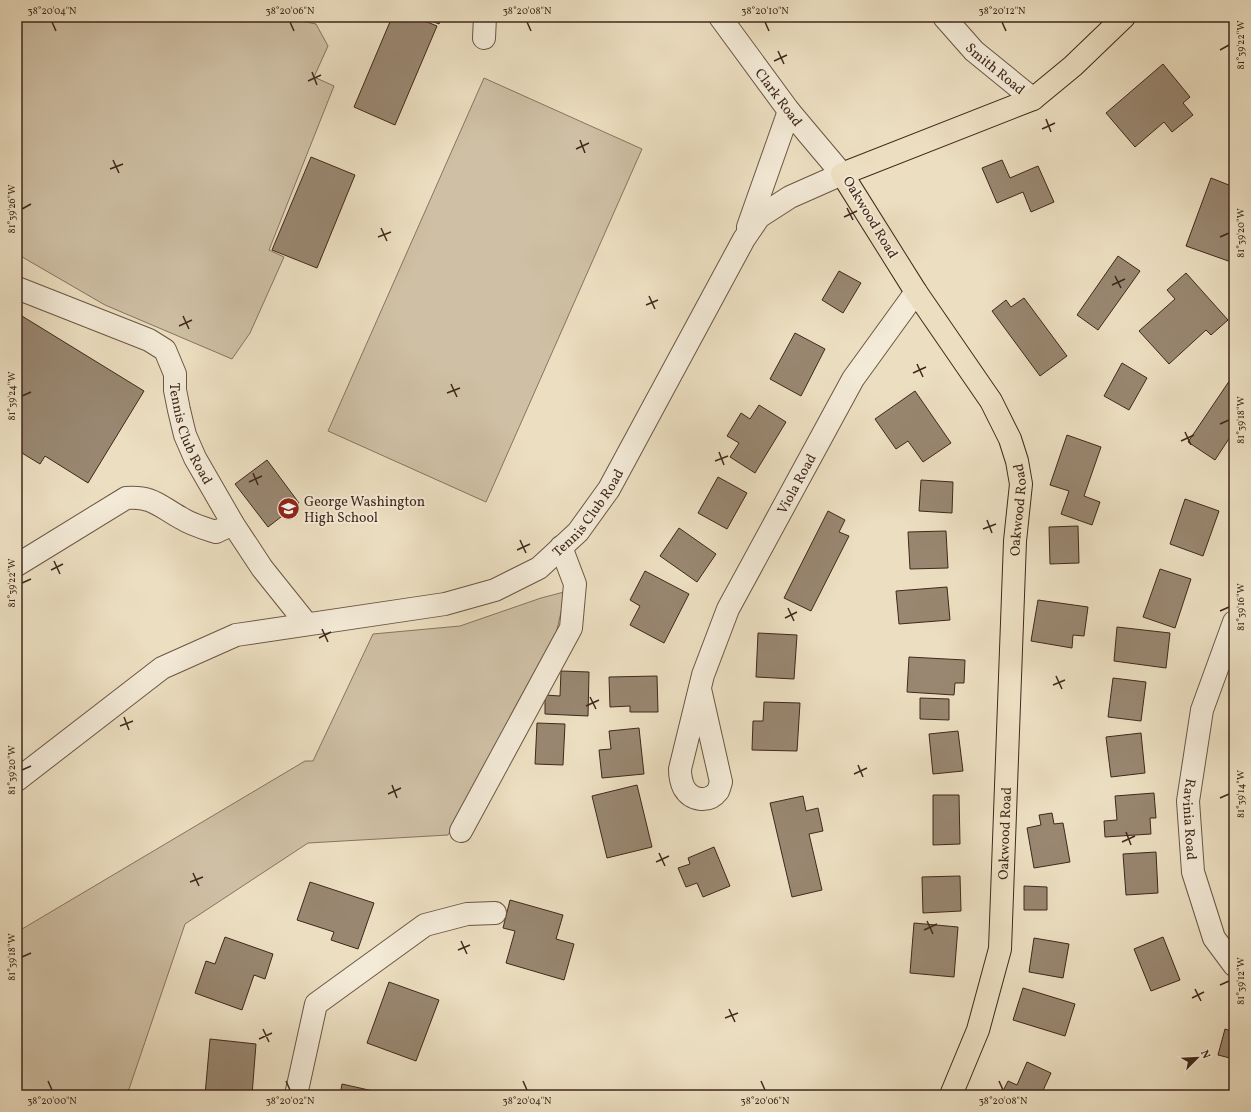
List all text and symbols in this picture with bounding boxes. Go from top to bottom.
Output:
text: 38°20'04"N [28,4,77,18]
text: 38°20'06"N [266,4,315,18]
text: 38°20'08"N [503,4,552,18]
text: 38°20'10"N [741,4,789,18]
text: 38°20'12"N [979,4,1026,18]
text: 81°39'22"W [1234,21,1248,70]
street label: Smith Road [960,39,1029,100]
street label: Clark Road [750,65,806,131]
street label: Oakwood Road [838,173,902,262]
text: 81°39'26"W [5,185,19,233]
text: 81°39'20"W [1234,208,1248,258]
text: 81°39'24"W [5,371,19,421]
street label: Tennis Club Road [164,383,216,488]
text: 81°39'18"W [1234,396,1248,444]
street label: Viola Road [773,451,822,518]
street label: Oakwood Road [1006,462,1032,556]
street label: Tennis Club Road [549,466,629,562]
place label: George Washington High School [304,493,425,528]
school or university icon: George Washington High School [276,496,302,522]
text: 81°39'22"W [5,559,19,608]
text: 81°39'16"W [1234,583,1248,631]
text: 81°39'20"W [5,745,19,795]
text: 81°39'14"W [1234,770,1248,818]
street label: Ravinia Road [1177,777,1200,861]
street label: Oakwood Road [995,787,1017,880]
text: 81°39'18"W [5,933,19,981]
text: 81°39'12"W [1234,957,1248,1005]
north arrow [1177,1038,1217,1078]
text: N [1196,1048,1213,1061]
text: 38°20'00"N [27,1094,77,1108]
text: 38°20'02"N [266,1094,315,1108]
text: 38°20'04"N [503,1094,552,1108]
text: 38°20'06"N [741,1094,790,1108]
text: 38°20'08"N [979,1094,1028,1108]

